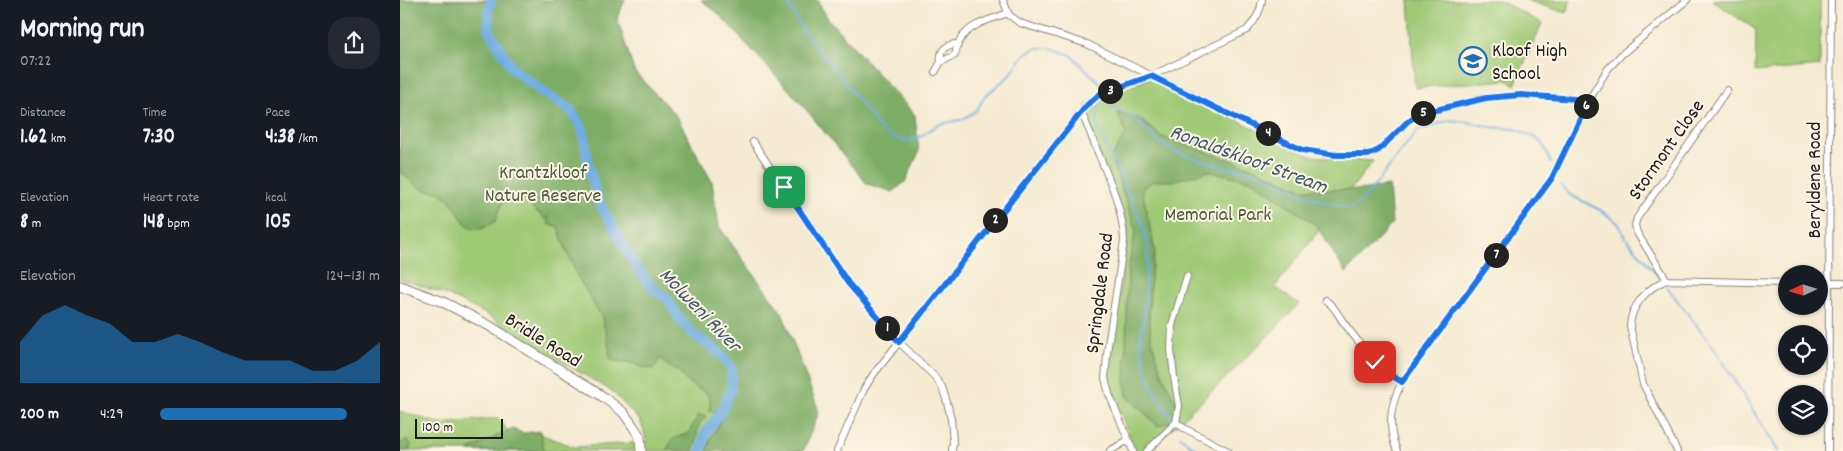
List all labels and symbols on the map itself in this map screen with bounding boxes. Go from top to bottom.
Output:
place label: Kloof High School [1492,38,1567,89]
school or university icon: Kloof High School [1458,46,1488,76]
pin: 3 [1098,78,1122,104]
pin: 6 [1574,94,1598,118]
street label: Stormont Close [1622,95,1713,207]
pin: 5 [1410,100,1436,126]
water label: Ronaldskloof Stream [1165,118,1331,203]
pin: 4 [1256,120,1280,146]
street label: Beryldene Road [1802,122,1830,238]
park label: Krantzkloof Nature Reserve [485,160,601,211]
pin [763,166,805,208]
park label: Memorial Park [1164,202,1272,230]
pin: 2 [982,208,1008,232]
street label: Springdale Road [1080,231,1122,355]
pin: 7 [1484,242,1508,268]
water label: Molweni River [651,262,749,362]
north arrow [1778,265,1828,315]
street label: Bridle Road [499,307,586,376]
pin: 1 [874,316,900,340]
pin [1354,341,1396,383]
scale bar [415,416,502,439]

